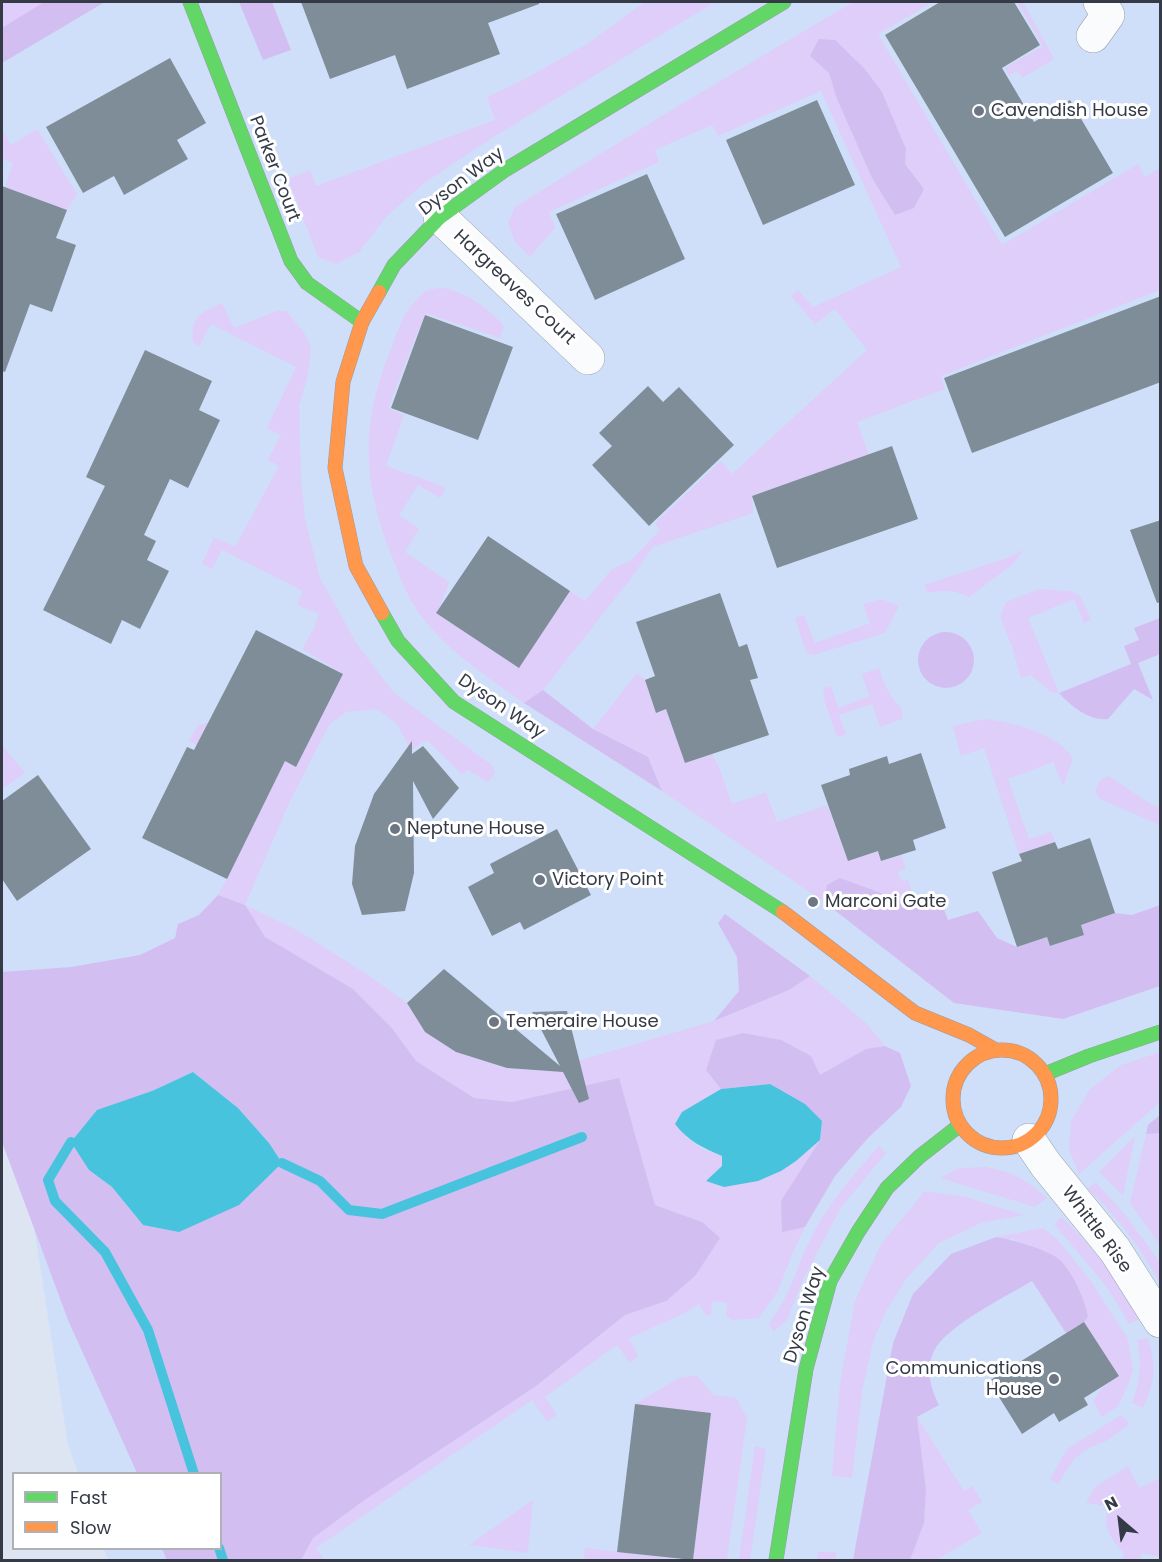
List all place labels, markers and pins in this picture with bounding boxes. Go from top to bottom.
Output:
place label: Cavendish House [991,100,1148,122]
marker: Cavendish House [972,104,986,118]
place label: Neptune House [407,818,545,840]
marker: Neptune House [388,822,402,836]
place label: Victory Point [552,869,664,891]
marker: Victory Point [533,873,547,887]
place label: Marconi Gate [825,891,946,913]
marker: Marconi Gate [806,895,820,909]
place label: Temeraire House [506,1011,659,1033]
marker: Temeraire House [487,1015,501,1029]
place label: Communications House [886,1358,1042,1400]
marker: Communications House [1047,1372,1061,1386]

